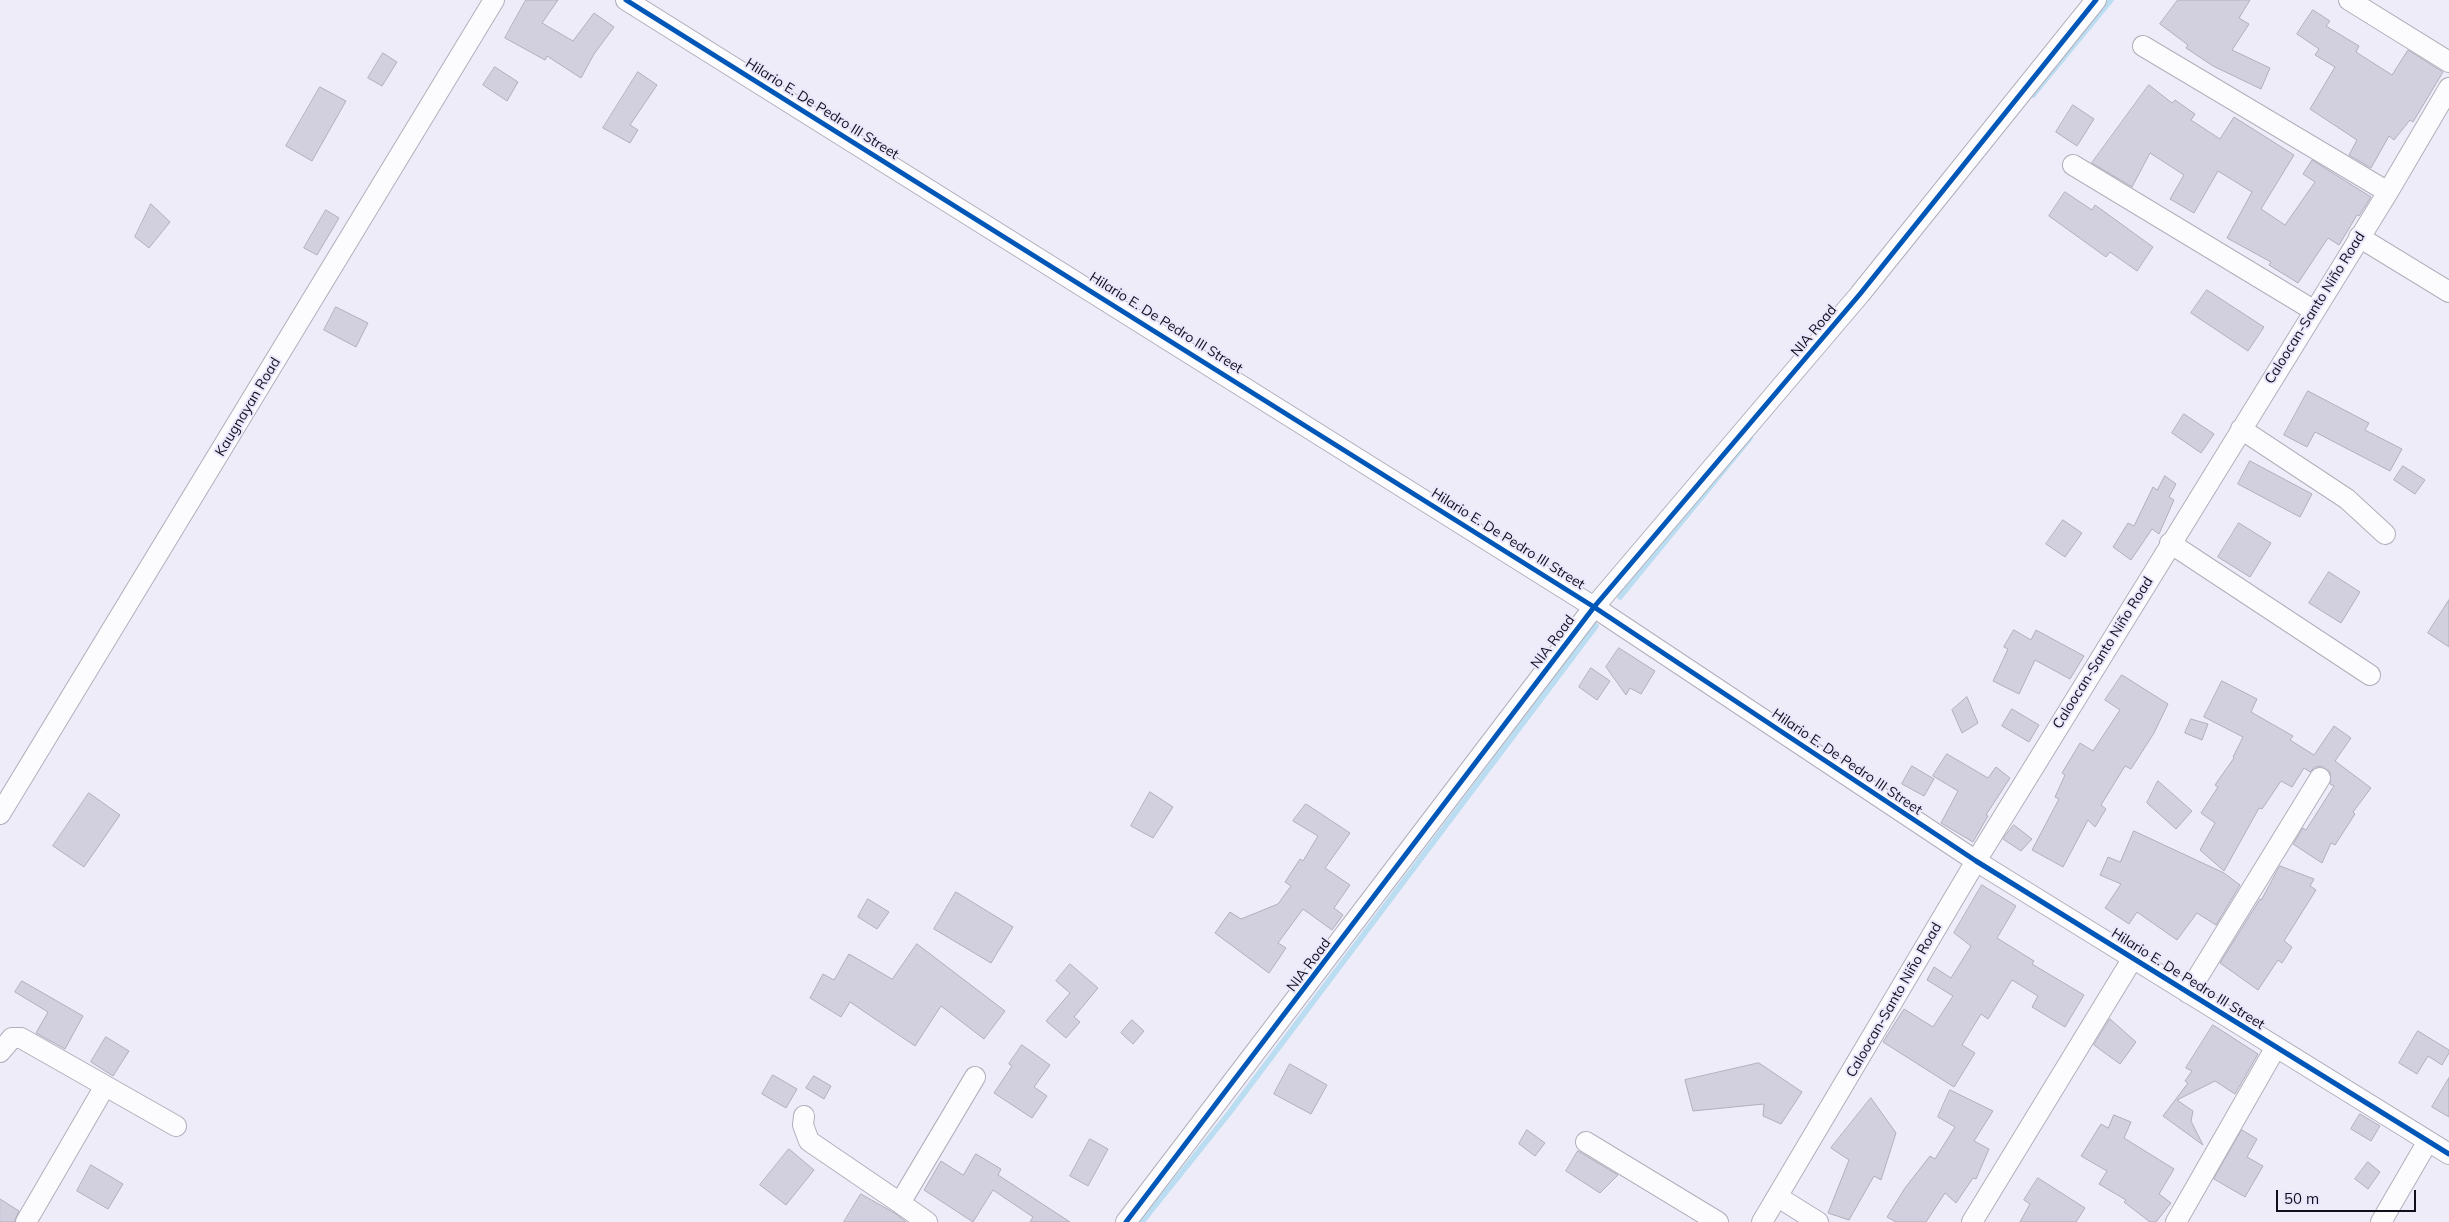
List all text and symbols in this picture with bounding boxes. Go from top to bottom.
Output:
street label: Hilario E. De Pedro III Street [742,55,902,163]
street label: Caloocan-Santo Niño Road [2261,229,2369,387]
street label: Hilario E. De Pedro III Street [1086,269,1246,377]
street label: NIA Road [1788,302,1840,360]
street label: Kaugnayan Road [212,355,284,459]
street label: Hilario E. De Pedro III Street [1428,485,1588,593]
street label: Caloocan-Santo Niño Road [2049,574,2157,732]
street label: NIA Road [1528,612,1578,672]
street label: Hilario E. De Pedro III Street [1769,705,1925,819]
street label: Caloocan-Santo Niño Road [1843,920,1945,1080]
street label: Hilario E. De Pedro III Street [2108,925,2268,1033]
street label: NIA Road [1284,935,1334,995]
scale bar [2279,1180,2419,1212]
text: 50 m [2284,1189,2319,1208]

